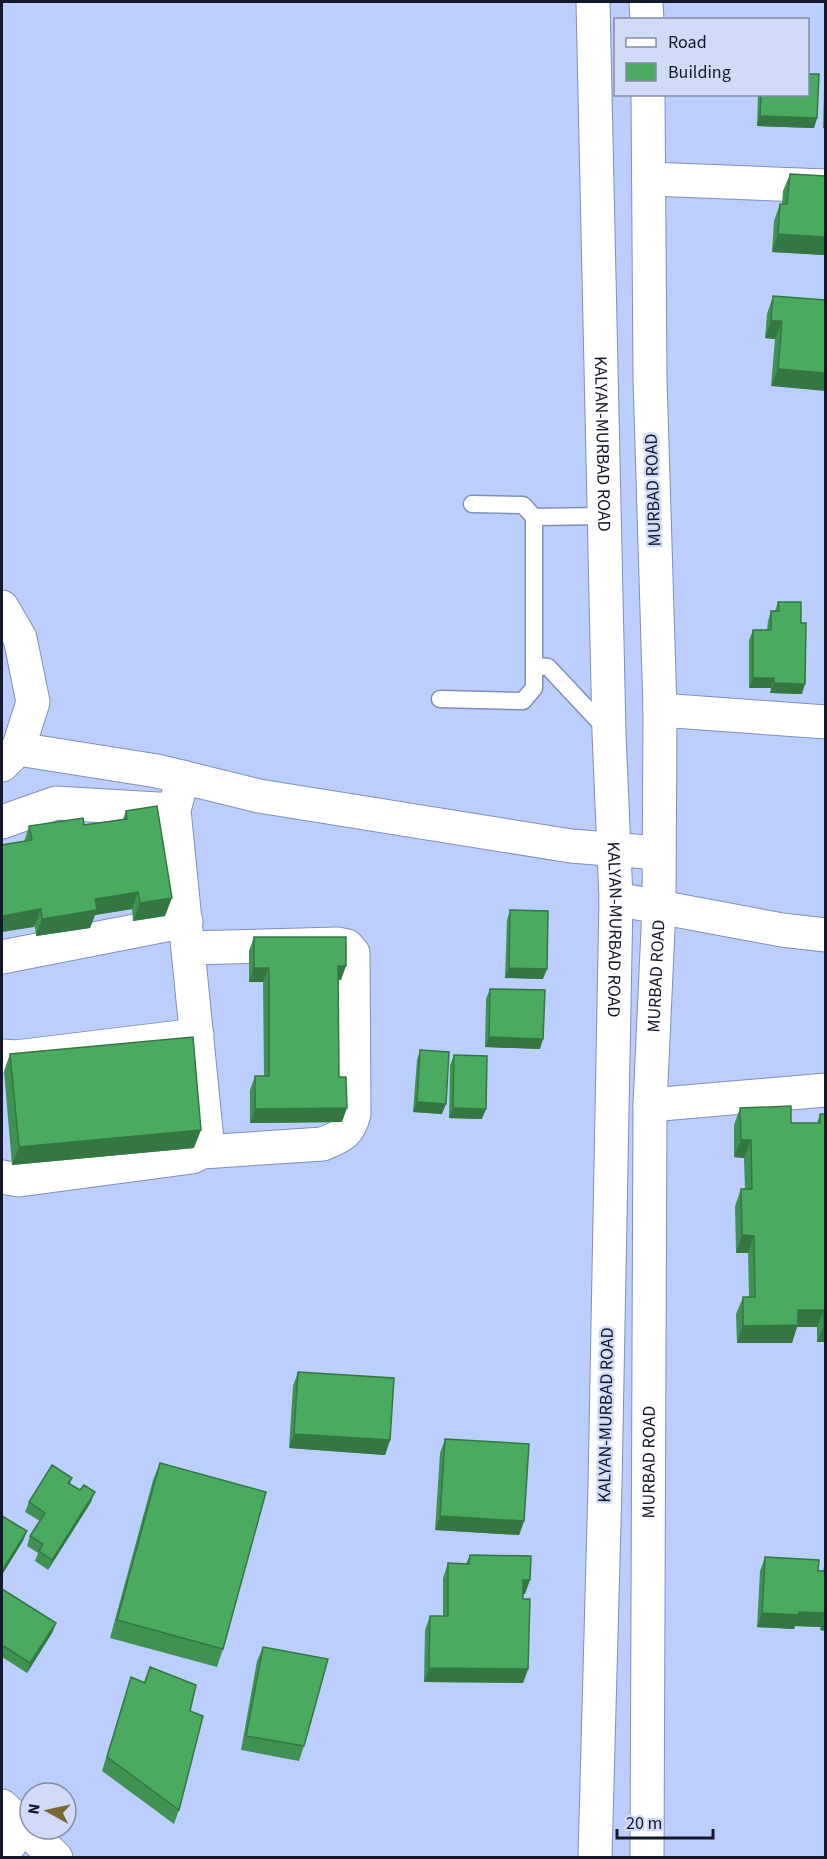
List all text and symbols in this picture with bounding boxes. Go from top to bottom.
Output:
legend [614,18,809,96]
text: Road [668,30,707,55]
text: Building [668,60,731,85]
street label: KALYAN-MURBAD ROAD [588,356,617,532]
street label: MURBAD ROAD [639,433,667,547]
street label: KALYAN-MURBAD ROAD [601,841,628,1018]
street label: MURBAD ROAD [641,919,671,1033]
street label: KALYAN-MURBAD ROAD [592,1327,620,1503]
street label: MURBAD ROAD [636,1405,661,1519]
north arrow [18,1781,78,1841]
text: N [23,1802,46,1816]
scale bar [617,1802,713,1840]
text: 20 m [626,1811,662,1836]

